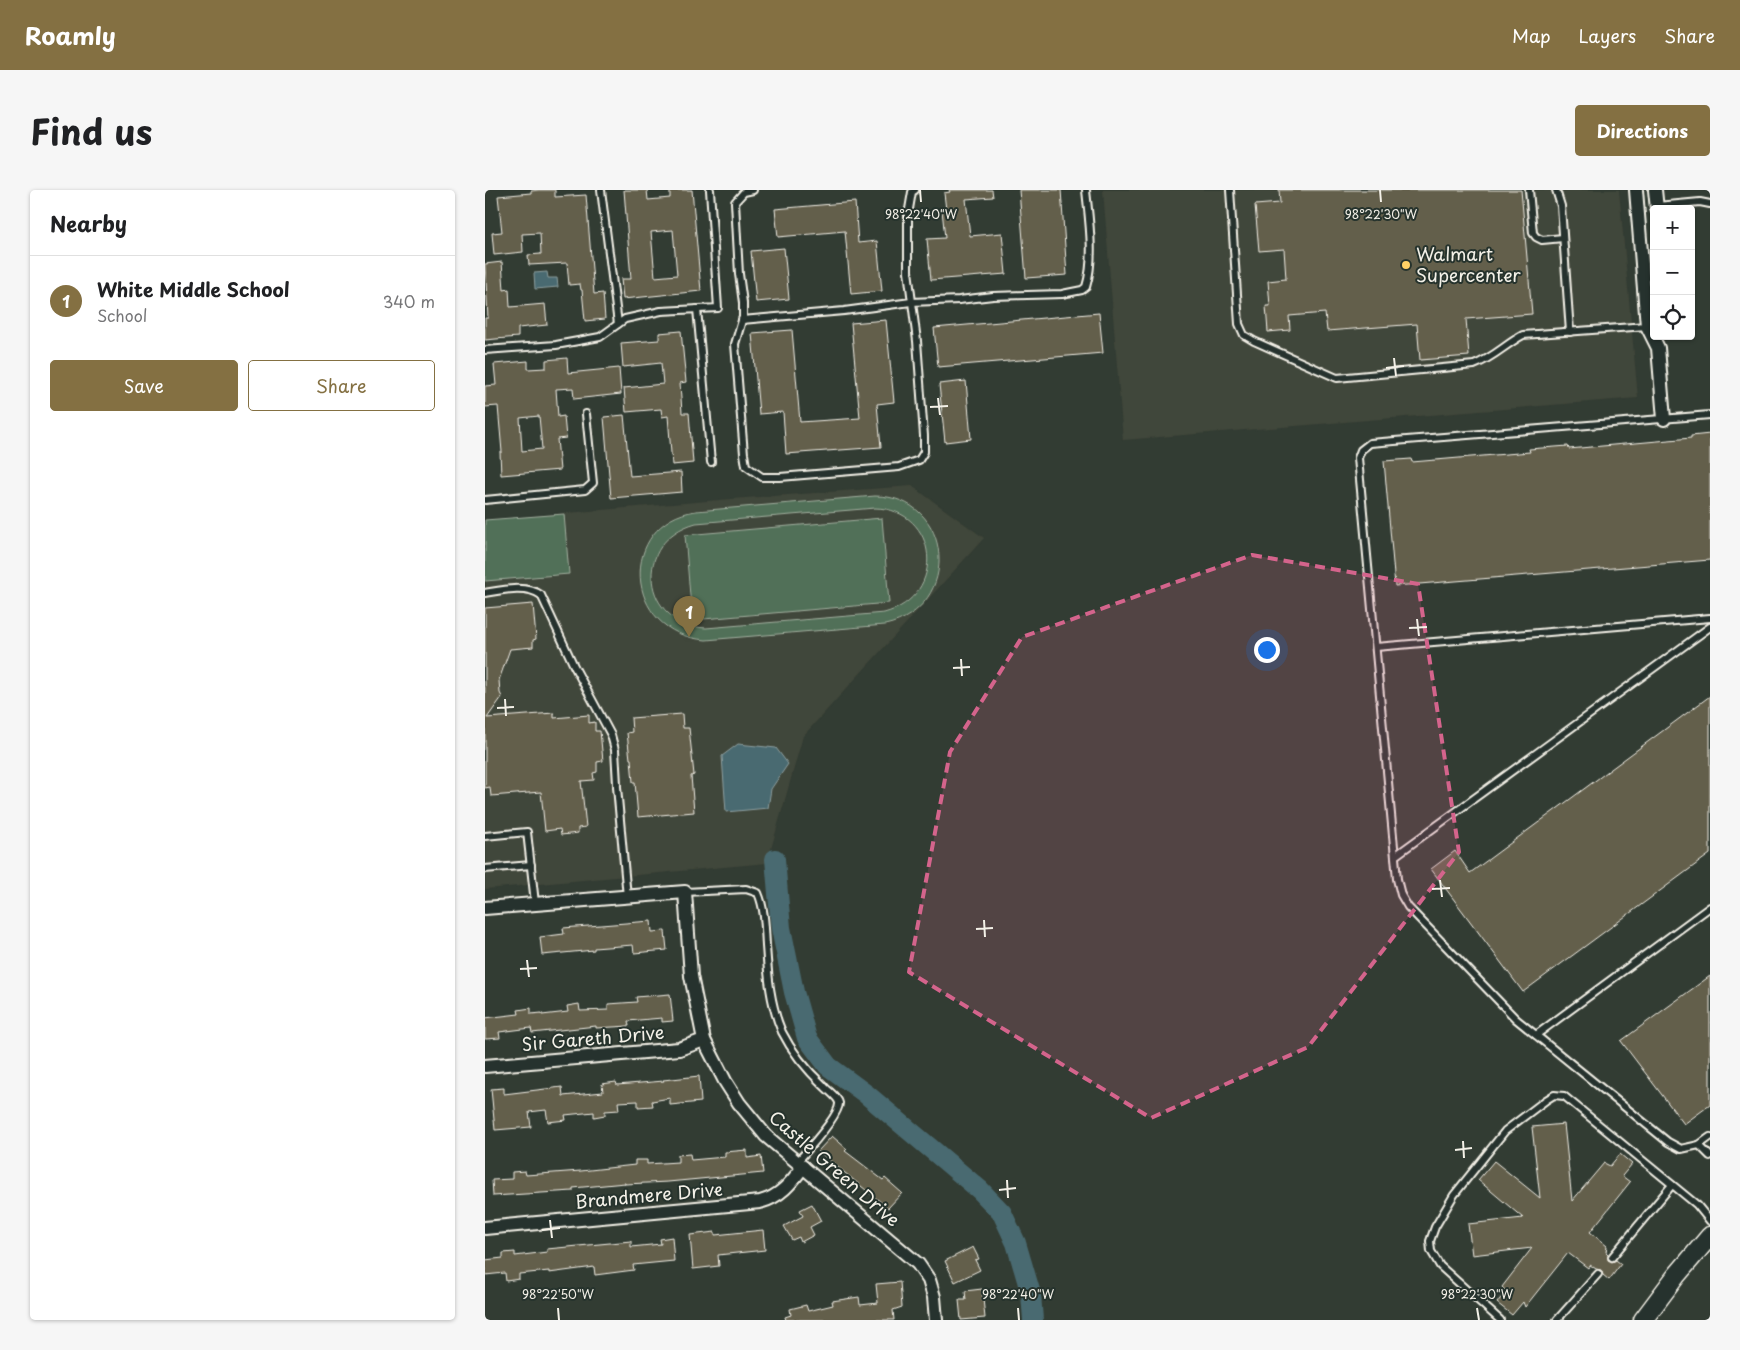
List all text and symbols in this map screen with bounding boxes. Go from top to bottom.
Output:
text: Roamly [25,17,116,53]
text: Map [1512,22,1551,49]
text: Layers [1579,22,1636,49]
text: Share [1664,22,1715,49]
text: Find us [30,104,152,157]
button: Directions [1575,105,1710,156]
text: 98°22'40"W [885,205,958,223]
text: 98°22'30"W [1345,205,1418,223]
map controls [1650,205,1695,340]
button: + [1650,205,1695,250]
text: Nearby [50,207,127,239]
place label: Walmart Supercenter [1416,240,1521,288]
button: − [1650,250,1695,295]
marker: Walmart Supercenter [1400,259,1412,271]
text: White Middle School [97,275,290,303]
text: 1 [62,289,70,313]
text: 340 m [383,289,435,313]
button: locate [1650,295,1695,340]
text: School [97,303,147,327]
button: Save [50,360,238,411]
button: Share [248,360,435,411]
pin: 1 [673,596,705,637]
your location [1254,637,1280,663]
street label: Sir Gareth Drive [520,1018,665,1057]
street label: Castle Green Drive [764,1103,906,1232]
street label: Brandmere Drive [574,1175,724,1214]
text: 98°22'50"W [522,1285,595,1303]
text: 98°22'40"W [982,1285,1055,1303]
text: 98°22'30"W [1441,1285,1514,1303]

